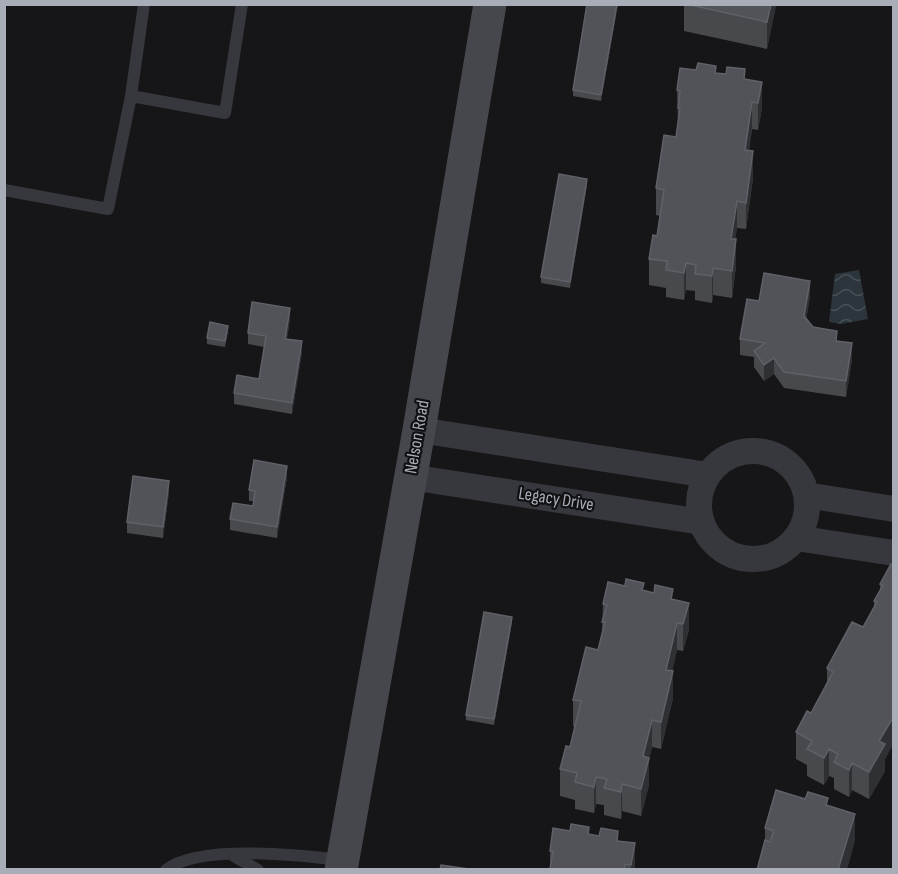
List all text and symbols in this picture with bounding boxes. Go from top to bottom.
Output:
street label: Nelson Road [400,399,434,475]
street label: Legacy Drive [517,483,595,515]

